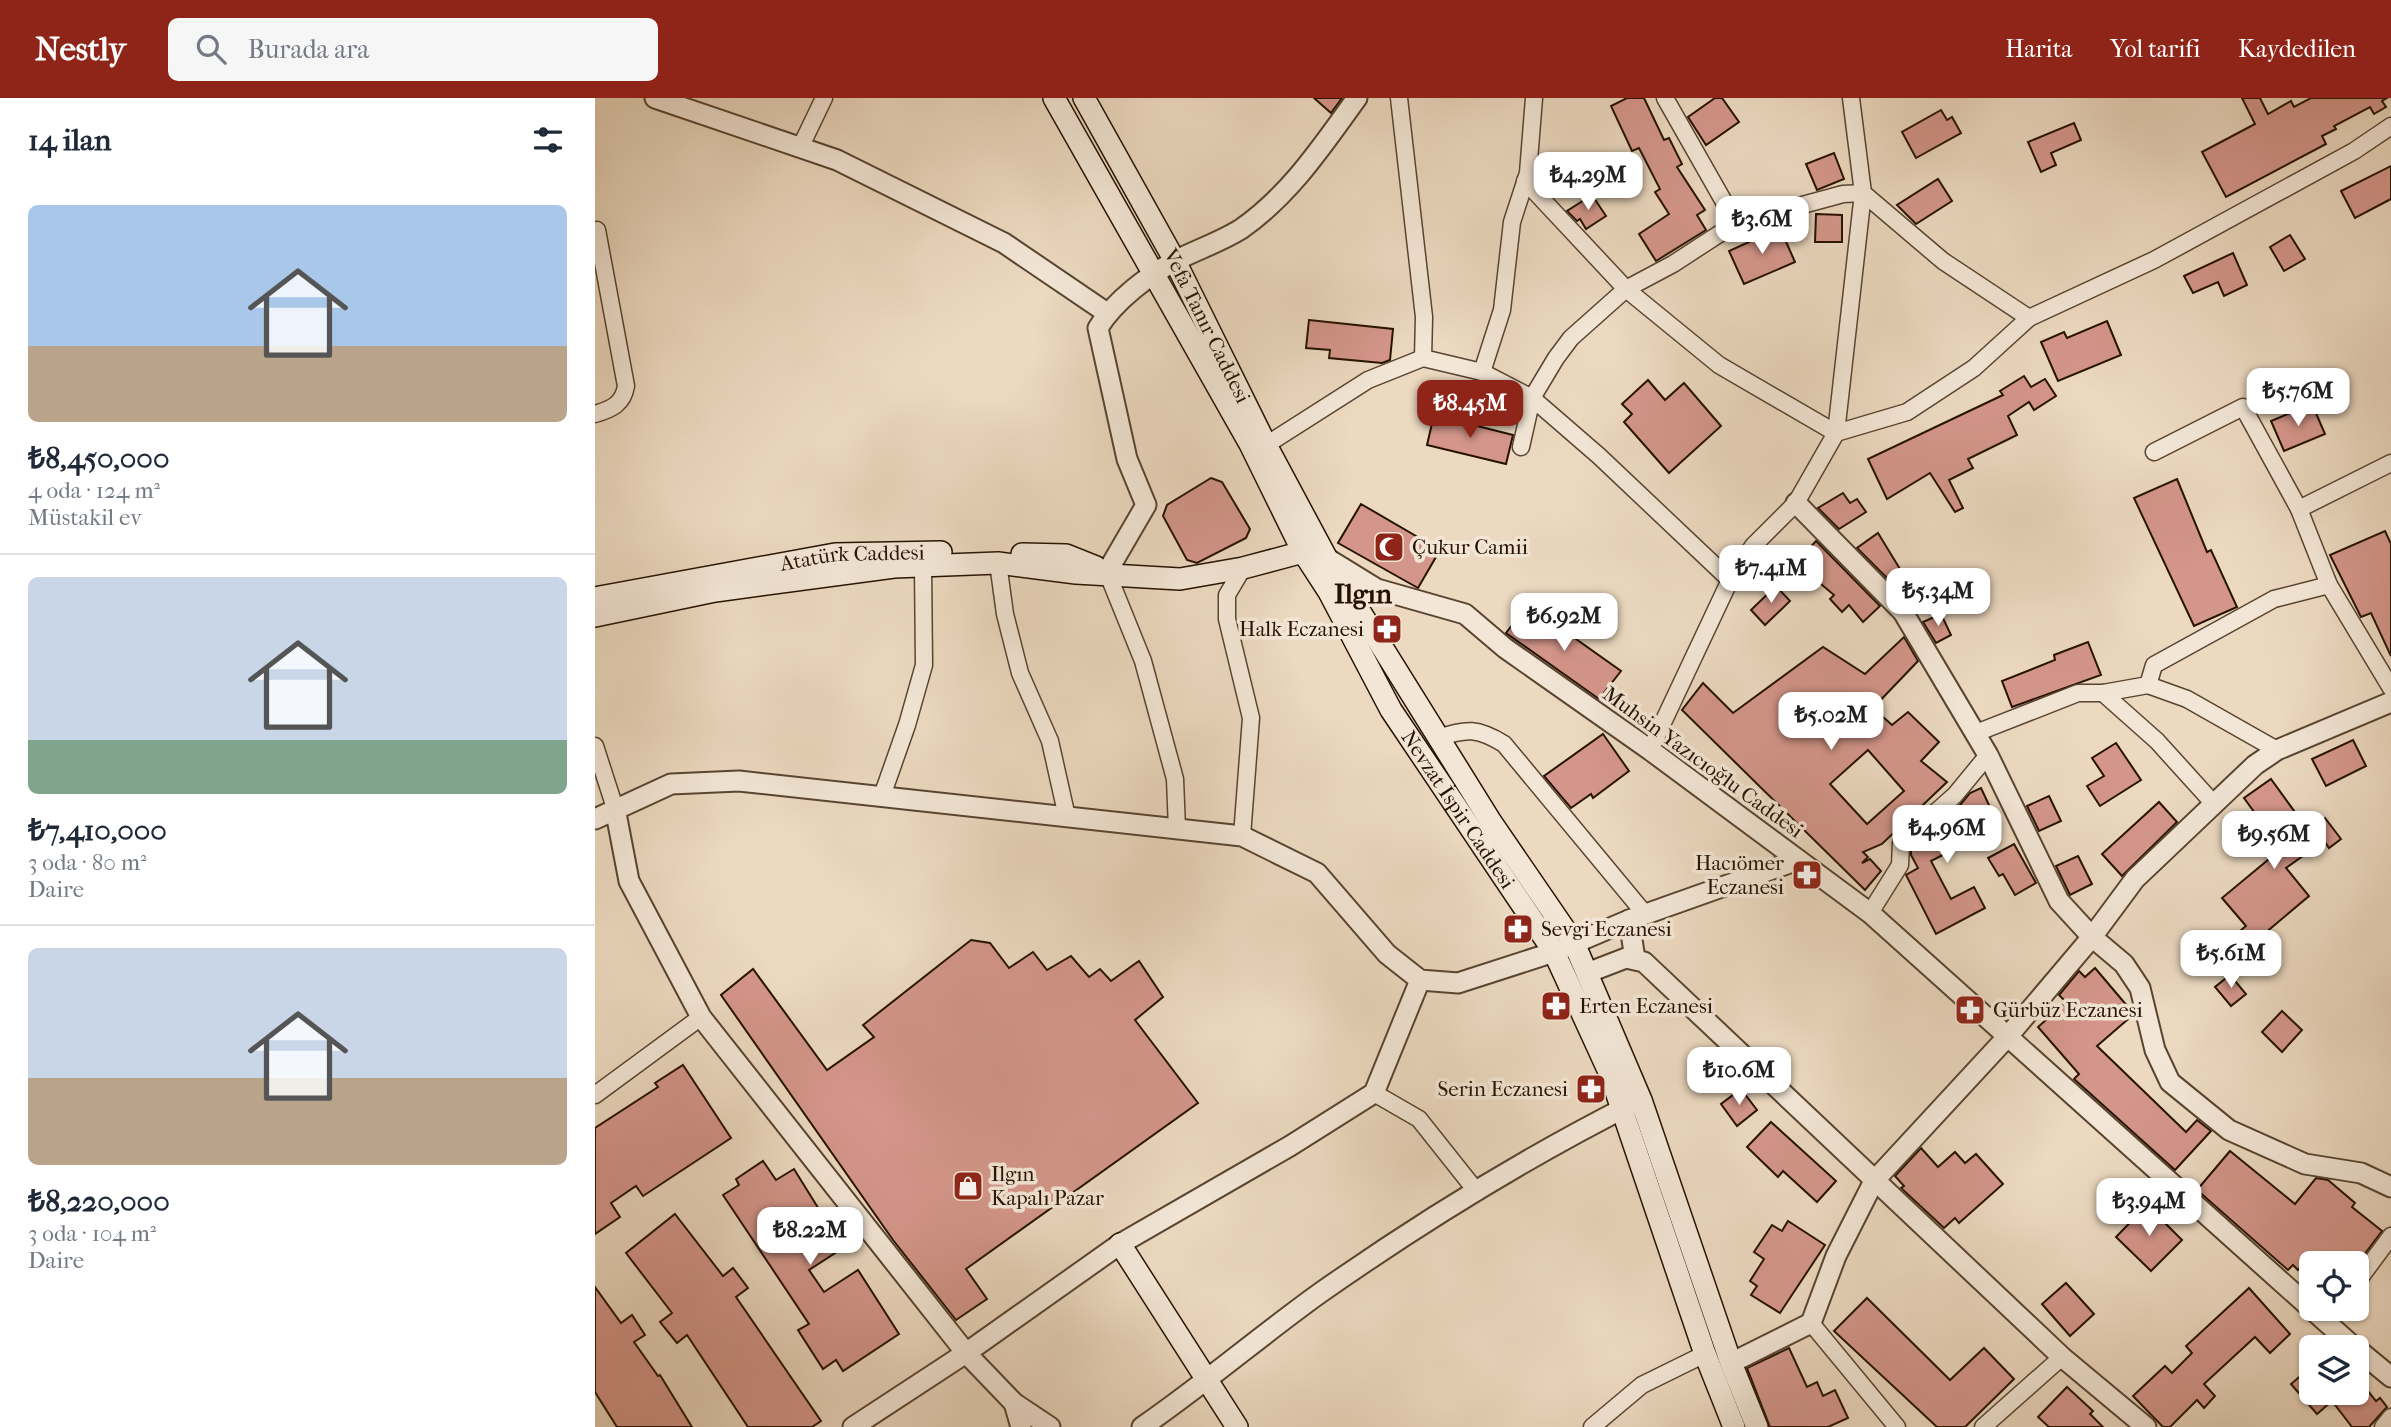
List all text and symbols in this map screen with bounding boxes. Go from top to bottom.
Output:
search box [168,18,658,81]
text: Nestly [35,30,126,69]
icon: search [192,30,230,68]
text: Burada ara [248,34,369,65]
text: Harita [2005,35,2072,63]
text: Yol tarifi [2110,35,2200,63]
text: Kaydedilen [2238,35,2356,63]
icon: filters [529,121,567,159]
text: 14 ilan [28,123,111,158]
pin: ₺4.29M [1531,152,1645,212]
text: ₺4.29M [1550,161,1626,188]
pin: ₺3.6M [1713,197,1811,256]
text: ₺3.6M [1732,205,1792,232]
street label: Vefa Tanır Caddesi [1158,244,1255,407]
icon: home [235,250,361,376]
pin: ₺5.76M [2241,368,2355,428]
text: ₺5.76M [2263,377,2333,404]
pin: ₺8.45M [1413,380,1527,440]
text: ₺8.45M [1433,389,1507,416]
text: ₺8,450,000 [28,441,169,476]
text: 4 oda · 124 m² [28,477,160,504]
text: Müstakil ev [28,504,142,531]
mosque icon: Çukur Camii [1372,530,1406,564]
place label: Çukur Camii [1412,535,1528,560]
street label: Atatürk Caddesi [777,540,925,576]
pin: ₺7.41M [1714,546,1828,605]
text: ₺7.41M [1735,554,1807,581]
pin: ₺5.34M [1881,568,1995,628]
district label: Ilgın [1334,577,1393,610]
text: ₺5.34M [1902,577,1974,604]
pin: ₺6.92M [1507,594,1621,653]
text: ₺6.92M [1527,602,1601,629]
pharmacy icon: Halk Eczanesi [1370,612,1404,646]
place label: Halk Eczanesi [1239,617,1364,641]
icon: home [235,622,361,748]
street label: Muhsin Yazıcıoğlu Caddesi [1598,681,1808,843]
pin: ₺5.02M [1774,692,1888,752]
text: ₺5.02M [1794,701,1868,728]
street label: Nevzat İspir Caddesi [1396,726,1520,893]
pin: ₺4.96M [1890,806,2004,865]
pin: ₺9.56M [2217,812,2331,871]
text: ₺7,410,000 [28,813,167,848]
text: ₺4.96M [1908,814,1986,841]
text: ₺9.56M [2238,820,2310,847]
text: 3 oda · 80 m² [28,849,146,876]
place label: Hacıömer Eczanesi [1695,851,1784,899]
pharmacy icon: Hacıömer Eczanesi [1790,858,1824,892]
text: Daire [28,876,84,903]
pharmacy icon: Sevgi Eczanesi [1501,912,1535,946]
place label: Sevgi Eczanesi [1541,917,1672,941]
pin: ₺5.61M [2174,930,2288,990]
text: ₺5.61M [2196,939,2266,966]
pharmacy icon: Erten Eczanesi [1539,989,1573,1023]
icon: home [235,993,361,1119]
pharmacy icon: Gürbüz Eczanesi [1953,993,1987,1027]
place label: Erten Eczanesi [1579,994,1713,1018]
place label: Gürbüz Eczanesi [1993,998,2143,1022]
pin: ₺10.6M [1682,1048,1796,1107]
text: ₺10.6M [1703,1056,1775,1083]
pharmacy icon: Serin Eczanesi [1574,1072,1608,1106]
place label: Serin Eczanesi [1437,1077,1568,1101]
place label: Ilgın Kapalı Pazar [991,1162,1104,1210]
shop icon: Ilgın Kapalı Pazar [951,1169,985,1203]
pin: ₺3.94M [2092,1178,2206,1238]
text: ₺8,220,000 [28,1184,170,1219]
text: ₺3.94M [2112,1187,2186,1214]
pin: ₺8.22M [753,1208,867,1267]
text: ₺8.22M [773,1216,847,1243]
text: 3 oda · 104 m² [28,1220,156,1247]
text: Daire [28,1247,84,1274]
map controls [2299,1251,2369,1405]
button: locate [2299,1251,2369,1321]
button: layers [2299,1335,2369,1405]

